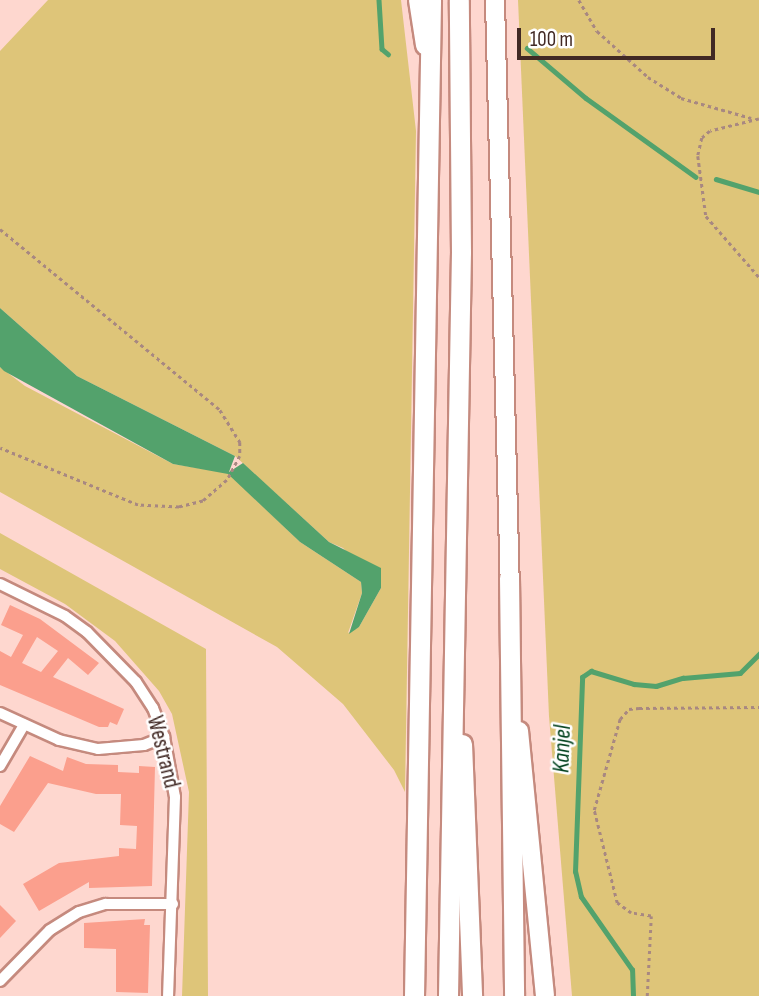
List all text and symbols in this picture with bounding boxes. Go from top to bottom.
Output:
scale bar [521,14,719,58]
text: 100 m [530,27,573,52]
street label: Westrand [141,713,185,791]
water label: Kanjel [547,725,577,773]

